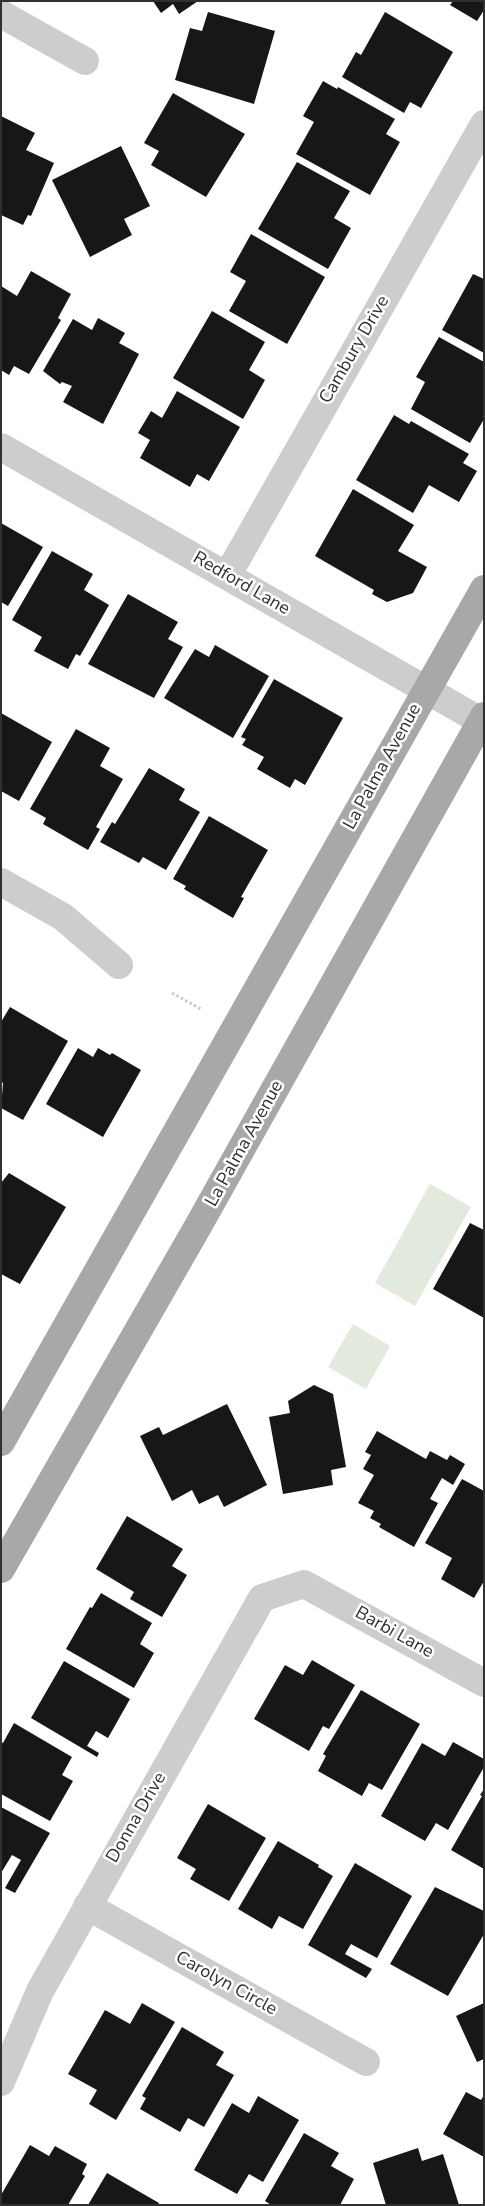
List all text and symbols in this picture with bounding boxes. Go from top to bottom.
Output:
street label: Cambury Drive [315,292,395,408]
street label: Redford Lane [189,548,293,620]
street label: La Palma Avenue [339,700,427,834]
street label: La Palma Avenue [201,1077,289,1211]
street label: Barbi Lane [351,1603,437,1663]
street label: Donna Drive [102,1769,172,1867]
street label: Carolyn Circle [171,1947,281,2021]

